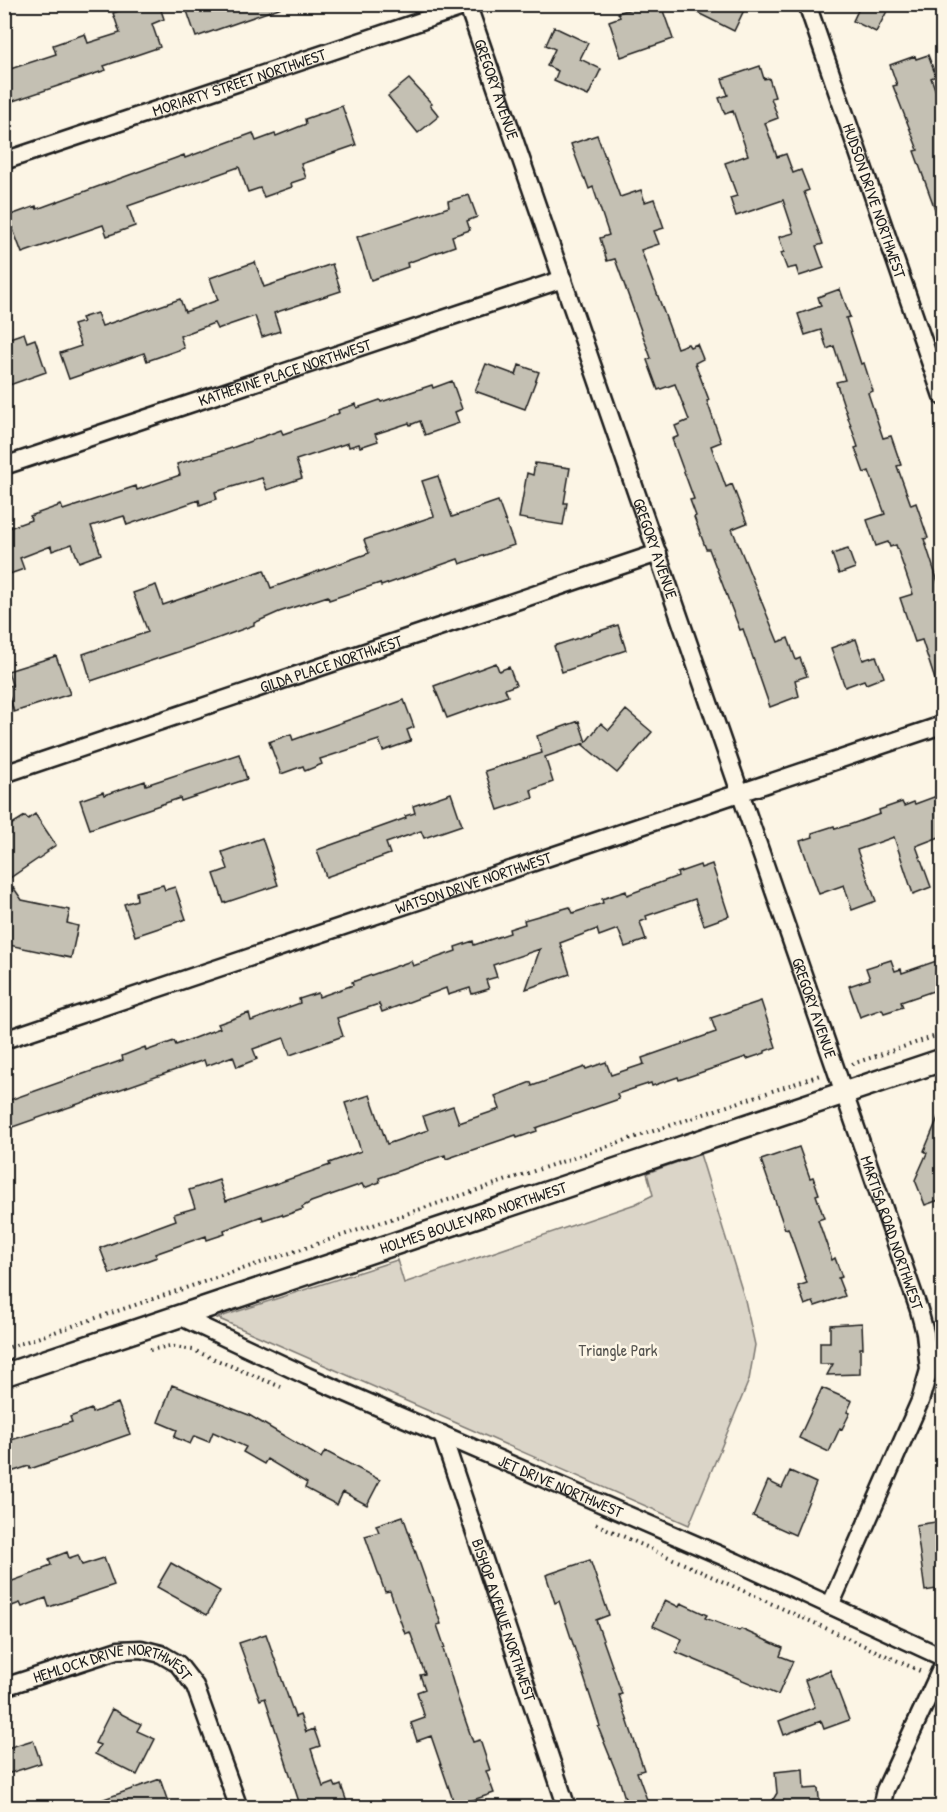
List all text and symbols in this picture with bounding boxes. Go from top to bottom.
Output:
street label: GREGORY AVENUE [469,36,524,142]
street label: MORIARTY STREET NORTHWEST [149,43,329,121]
street label: HUDSON DRIVE NORTHWEST [838,120,912,281]
street label: KATHERINE PLACE NORTHWEST [195,333,375,411]
street label: GREGORY AVENUE [628,495,683,602]
street label: GILDA PLACE NORTHWEST [257,629,405,698]
street label: WATSON DRIVE NORTHWEST [392,846,555,919]
street label: GREGORY AVENUE [787,955,842,1061]
street label: MARTISA ROAD NORTHWEST [855,1153,929,1313]
street label: HOLMES BOULEVARD NORTHWEST [377,1176,570,1259]
park label: Triangle Park [579,1339,658,1361]
street label: JET DRIVE NORTHWEST [495,1449,627,1523]
street label: BISHOP AVENUE NORTHWEST [467,1536,542,1705]
text: HEMLOCK DRIVE NORTHWEST [30,1638,198,1688]
street label: HEMLOCK DRIVE NORTHWEST [25,1671,195,1693]

